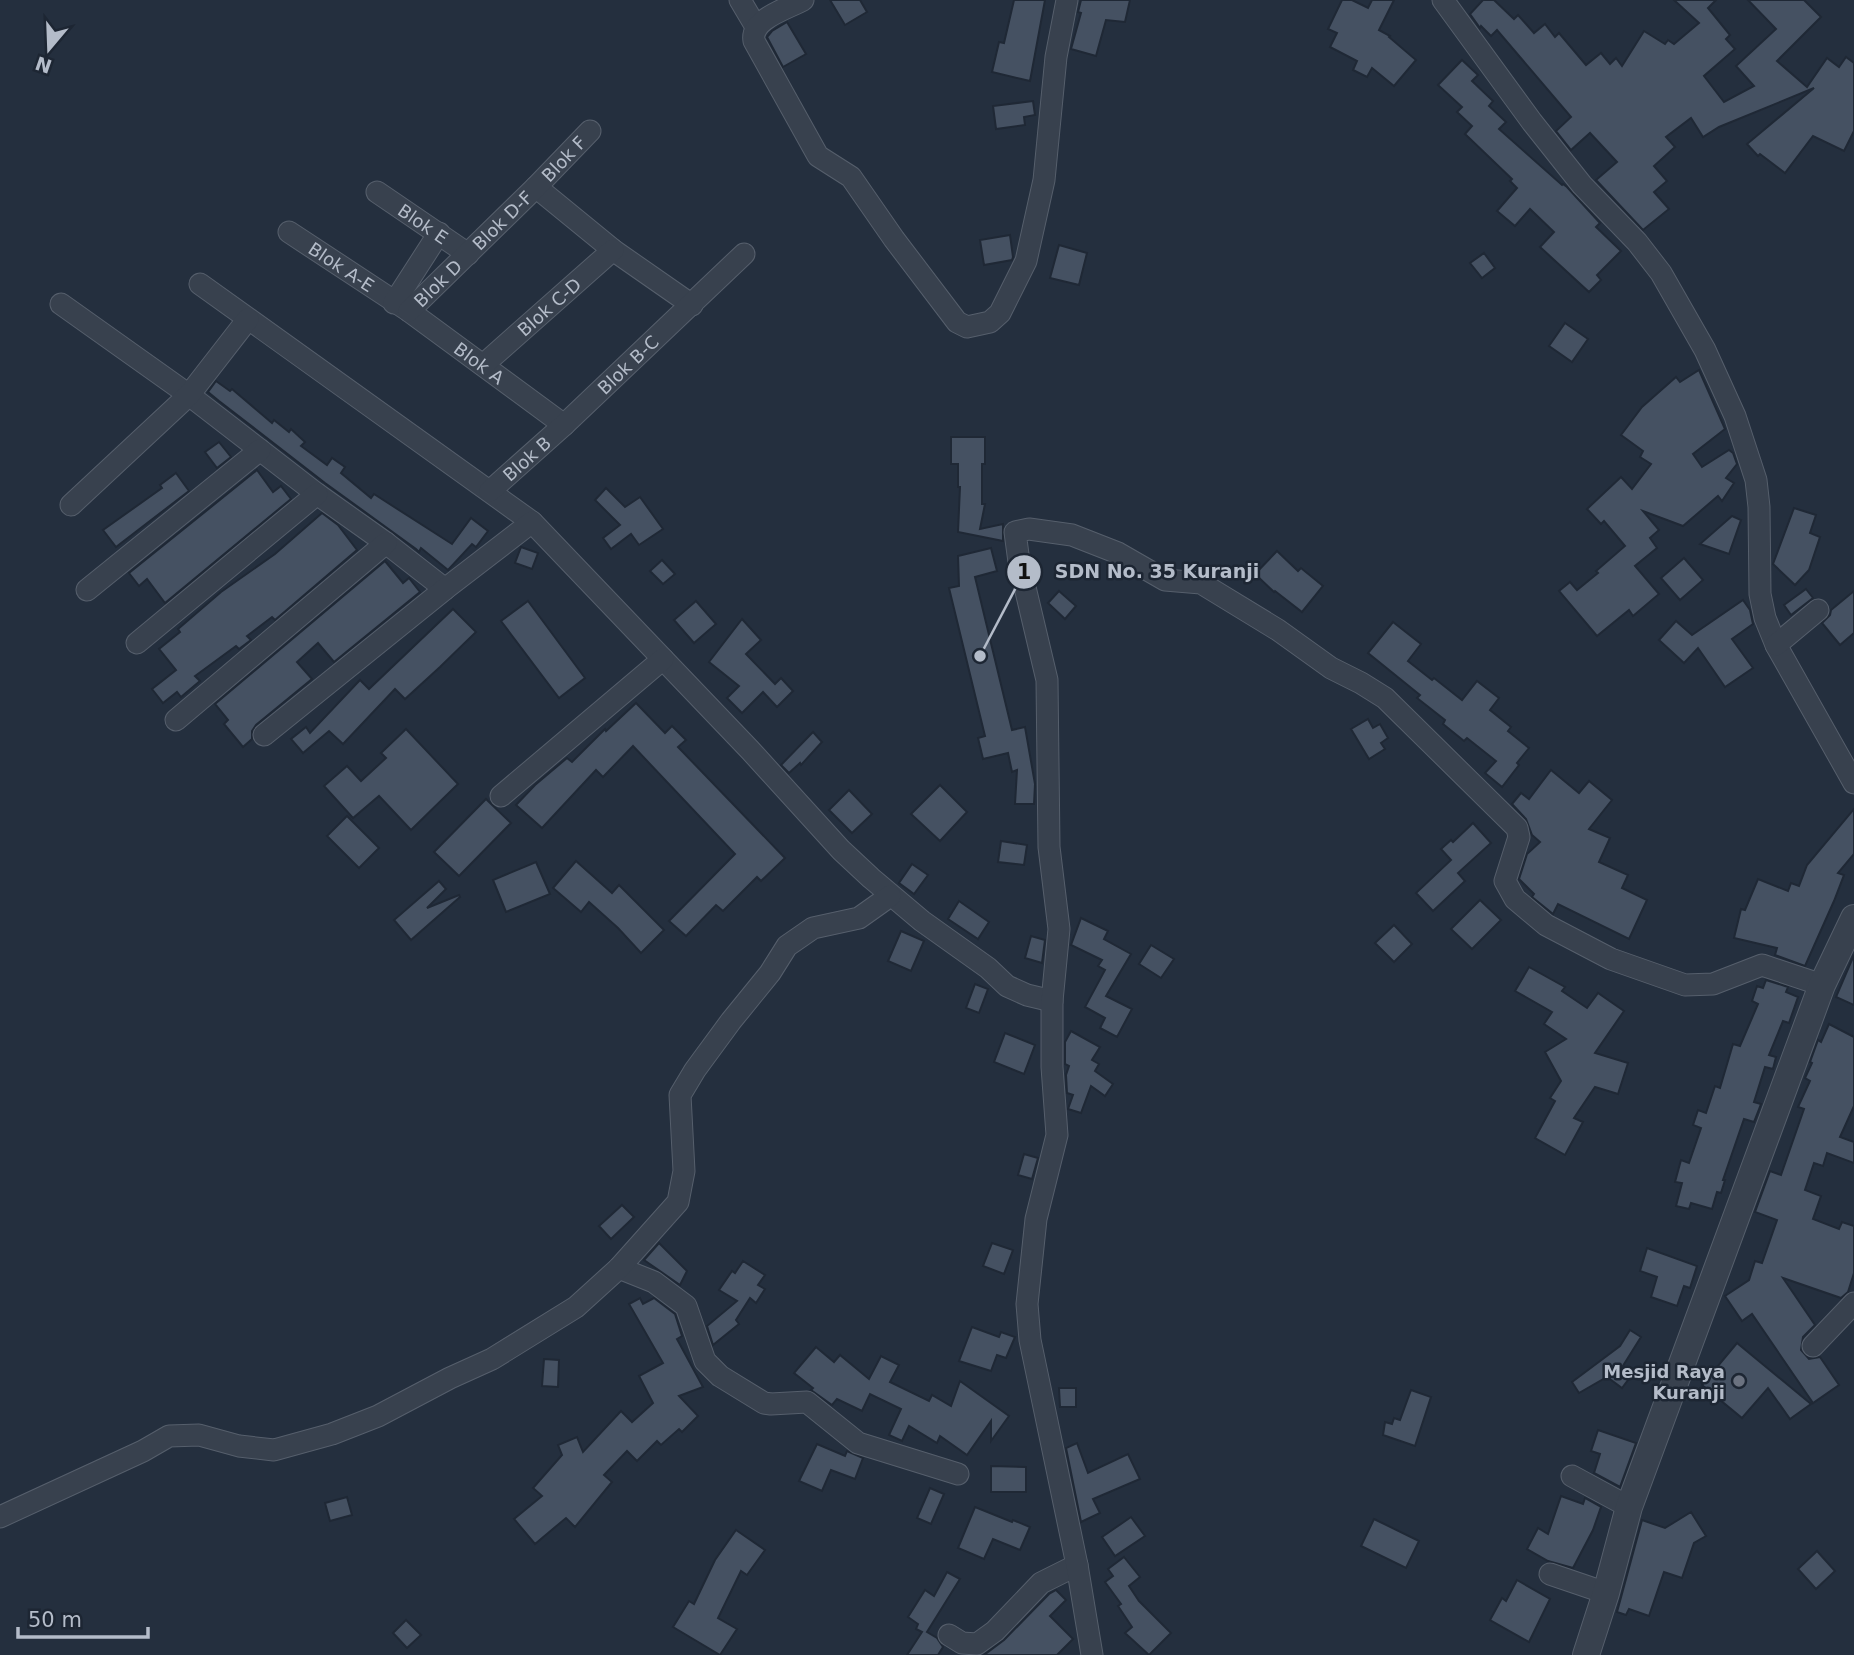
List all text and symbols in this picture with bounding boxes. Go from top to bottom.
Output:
north arrow [14,14,84,84]
text: N [32,52,55,78]
street label: Blok F [537,132,590,186]
street label: Blok D-F [468,186,536,254]
street label: Blok E [394,199,452,248]
street label: Blok A-E [305,237,378,296]
street label: Blok D [409,255,466,311]
street label: Blok C-D [513,273,585,340]
street label: Blok B-C [593,331,662,398]
street label: Blok A [450,337,509,388]
street label: Blok B [498,432,555,485]
callout: SDN No. 35 Kuranji [1006,552,1274,592]
text: 1 [1017,560,1031,584]
text: SDN No. 35 Kuranji [1055,560,1259,582]
place label: Mesjid Raya Kuranji [1603,1361,1725,1403]
marker: Mesjid Raya Kuranji [1731,1373,1747,1389]
scale bar [18,1596,147,1640]
text: 50 m [28,1608,82,1632]

